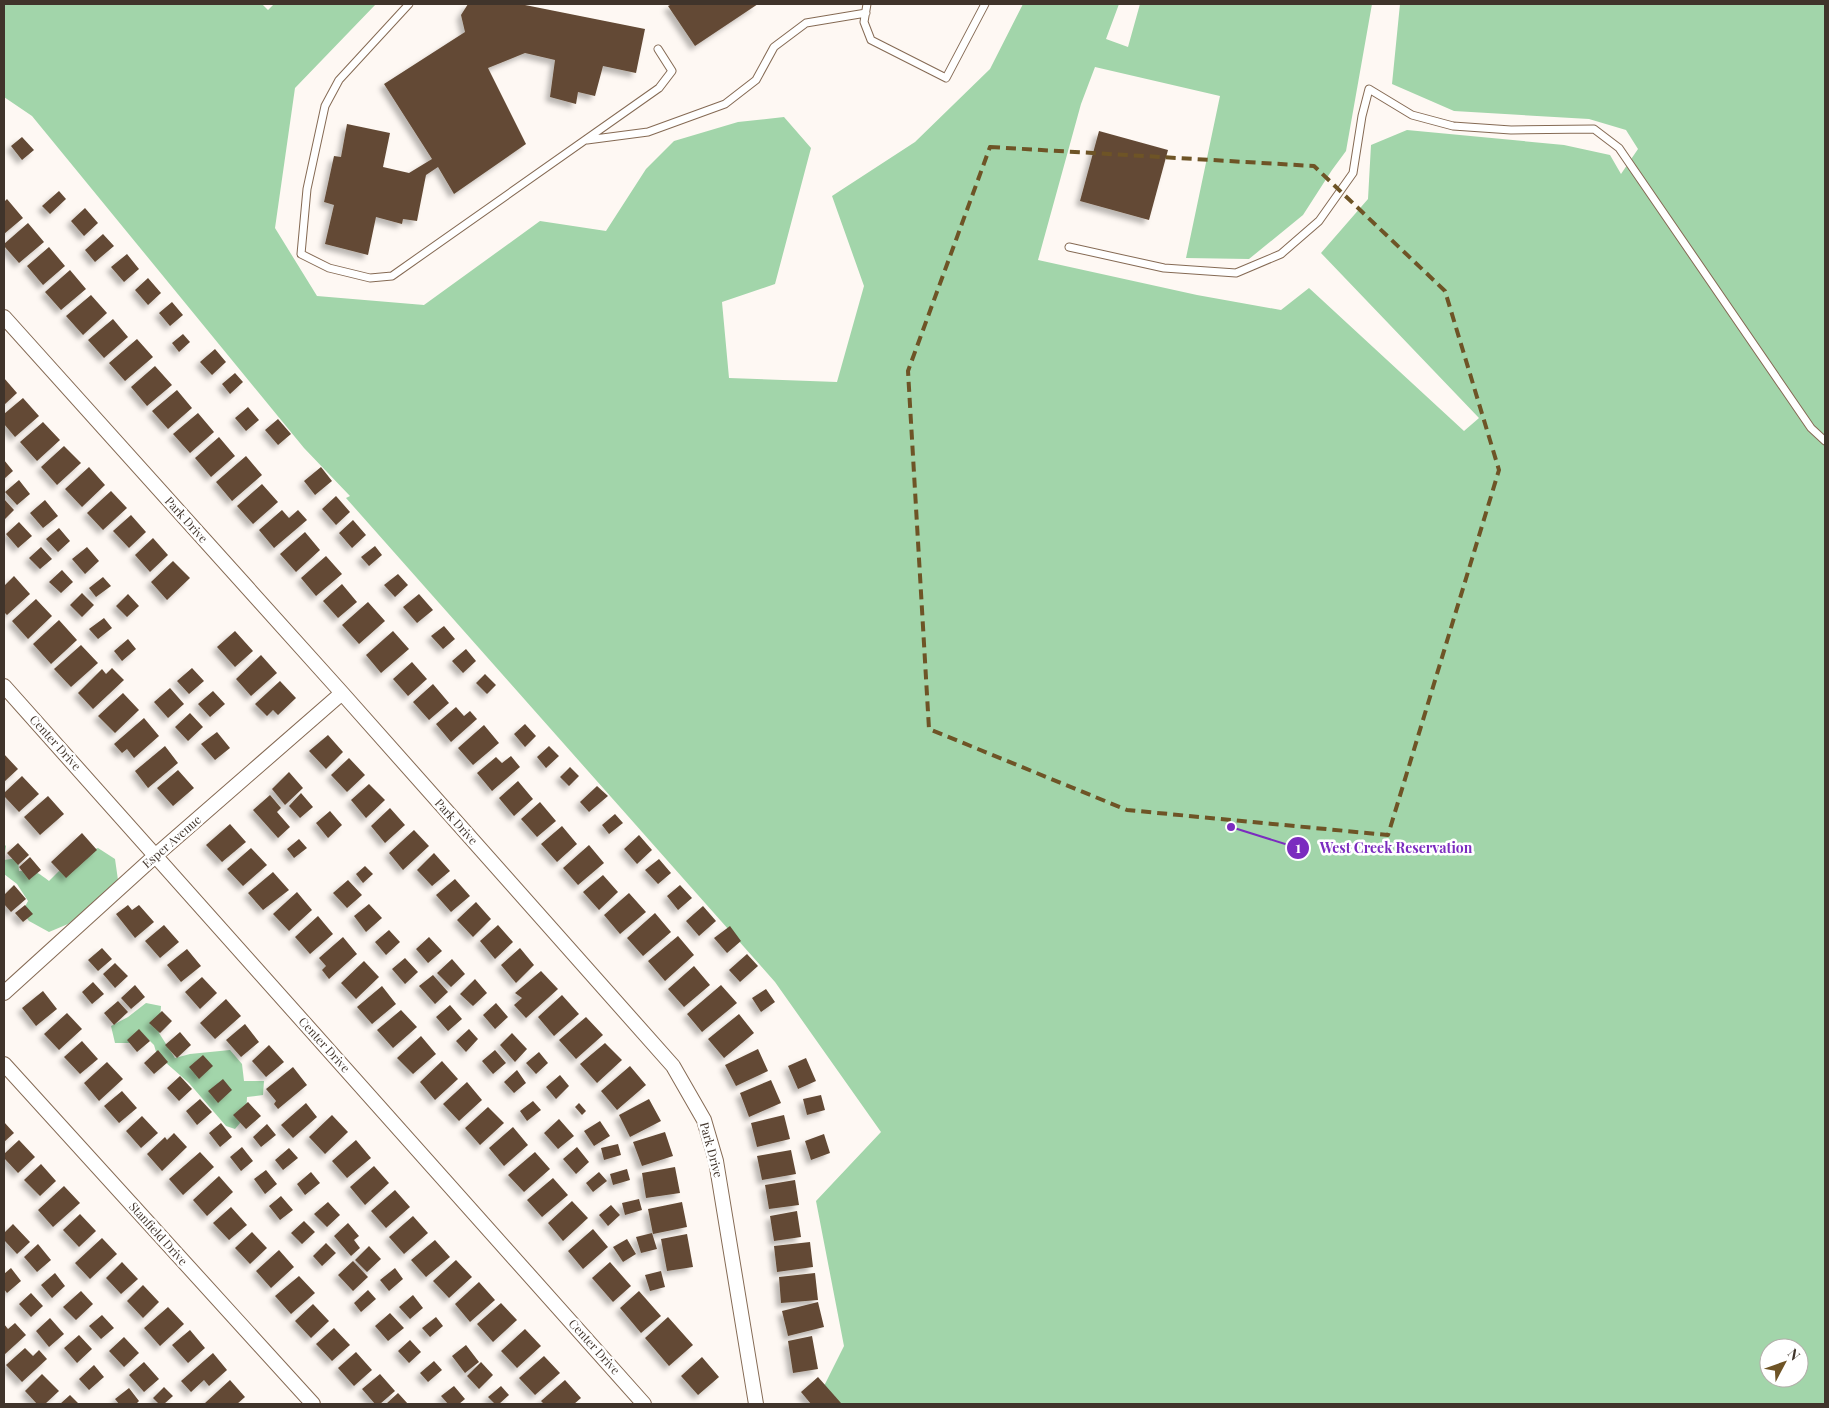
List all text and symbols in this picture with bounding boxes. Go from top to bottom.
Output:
street label: Park Drive [162,493,212,546]
street label: Center Drive [27,711,85,773]
street label: Park Drive [432,795,482,848]
street label: Esper Avenue [139,811,204,871]
callout: West Creek Reservation [1285,834,1483,863]
text: 1 [1295,837,1301,857]
text: West Creek Reservation [1319,838,1473,857]
street label: Center Drive [296,1013,354,1075]
street label: Park Drive [697,1120,727,1179]
street label: Stanfield Drive [126,1198,191,1268]
street label: Center Drive [566,1315,624,1377]
north arrow [1759,1338,1809,1388]
text: N [1784,1344,1805,1364]

